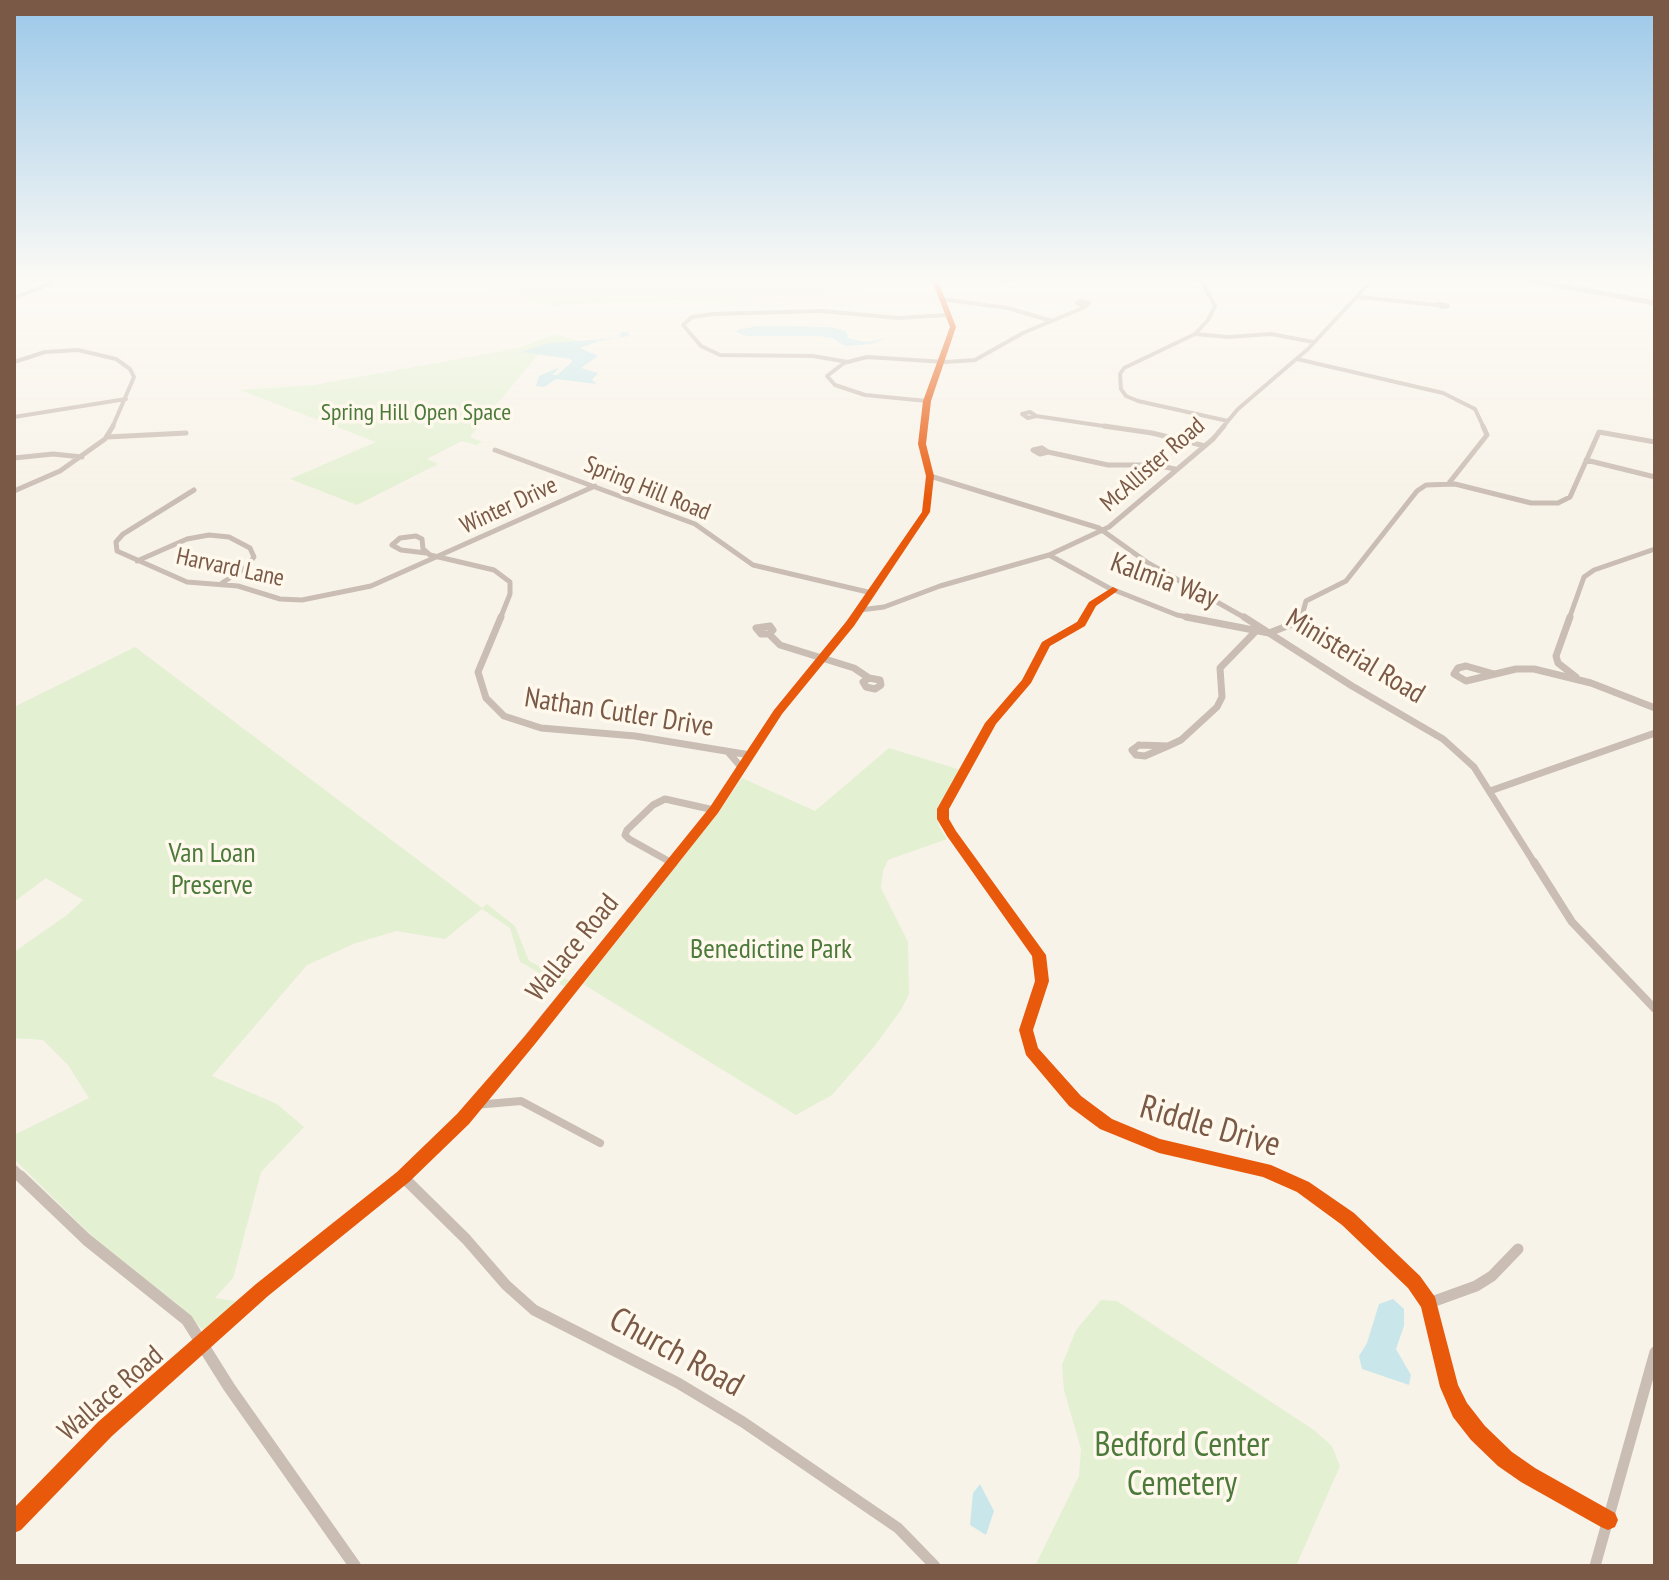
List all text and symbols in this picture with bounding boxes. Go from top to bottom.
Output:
park label: Spring Hill Open Space [321,399,511,427]
street label: McAllister Road [1095,412,1211,518]
street label: Spring Hill Road [580,451,714,527]
street label: Winter Drive [456,471,562,541]
street label: Harvard Lane [173,543,287,593]
street label: Kalmia Way [1106,546,1222,616]
street label: Ministerial Road [1280,602,1430,712]
street label: Nathan Cutler Drive [522,681,716,745]
park label: Van Loan Preserve [168,837,256,903]
street label: Wallace Road [520,888,626,1008]
park label: Benedictine Park [690,933,852,967]
street label: Riddle Drive [1135,1088,1285,1166]
street label: Church Road [602,1300,750,1406]
street label: Wallace Road [52,1339,170,1449]
park label: Bedford Center Cemetery [1094,1426,1270,1506]

